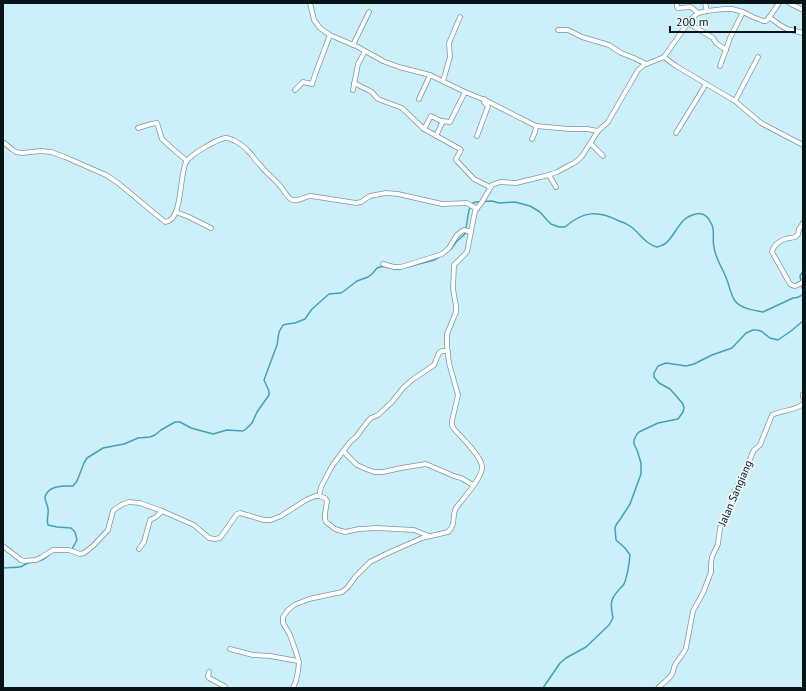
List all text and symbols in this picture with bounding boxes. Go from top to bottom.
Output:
scale bar [670,8,795,34]
text: 200 m [676,14,709,29]
street label: Jalan Sangiang [715,458,755,529]

